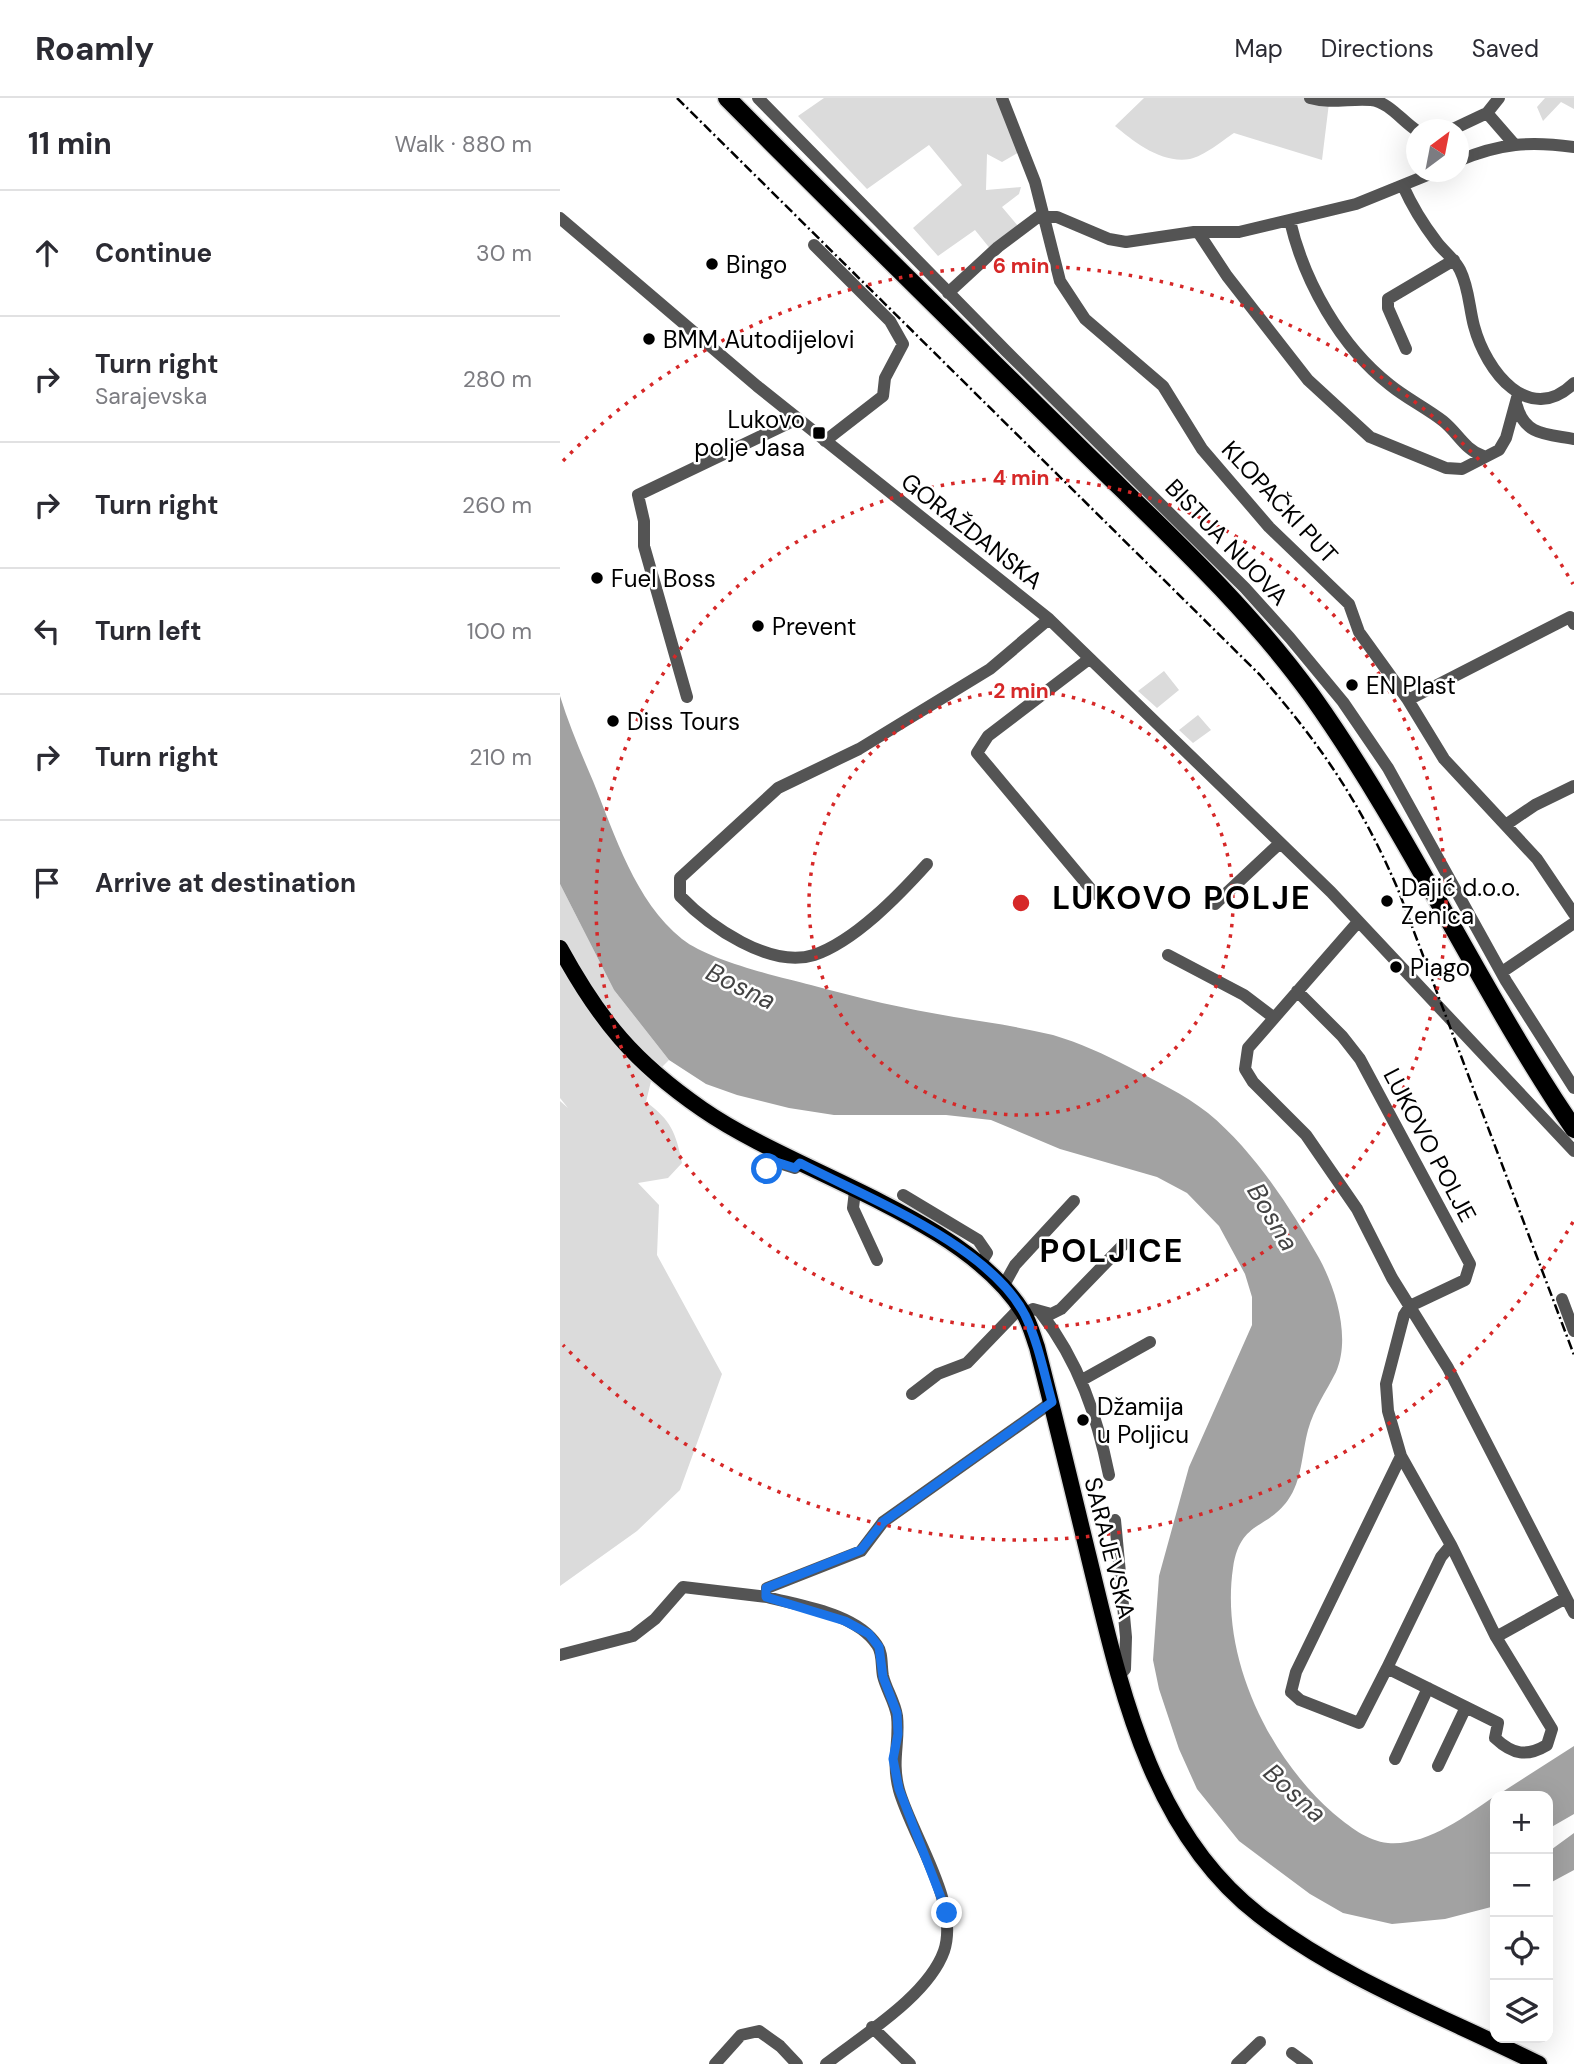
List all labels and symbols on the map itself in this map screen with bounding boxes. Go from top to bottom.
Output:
north arrow [1406,119,1469,182]
place label: Bingo [726,249,787,280]
text: 6 min [993,252,1049,280]
marker: Bingo [704,256,720,272]
place label: BMM Autodijelovi [663,324,855,355]
marker: BMM Autodijelovi [641,331,657,347]
place label: Lukovo polje Jasa [694,404,805,463]
marker: Lukovo polje Jasa [811,425,827,441]
street label: KLOPAČKI PUT [1215,434,1345,570]
text: 4 min [992,464,1050,492]
street label: GORAŽDANSKA [895,466,1049,596]
street label: BISTUA NUOVA [1159,472,1295,612]
place label: Fuel Boss [611,563,716,594]
marker: Fuel Boss [589,570,605,586]
place label: Prevent [772,611,856,642]
marker: Prevent [750,618,766,634]
place label: EN Plast [1366,670,1456,701]
text: 2 min [993,677,1049,705]
marker: EN Plast [1344,677,1360,693]
place label: Diss Tours [627,706,740,737]
marker: Diss Tours [605,713,621,729]
place label: Dajić d.o.o. Zenica [1401,872,1520,931]
district label: LUKOVO POLJE [1052,877,1312,919]
centre of rings [1009,891,1033,915]
marker: Dajić d.o.o. Zenica [1379,893,1395,909]
place label: Piago [1410,952,1470,983]
water label: Bosna [700,955,782,1017]
marker: Piago [1388,959,1404,975]
street label: LUKOVO POLJE [1376,1063,1484,1227]
route start [751,1153,782,1184]
water label: Bosna [1239,1177,1307,1257]
district label: POLJICE [1040,1230,1184,1272]
place label: Džamija u Poljicu [1097,1391,1189,1450]
marker: Džamija u Poljicu [1075,1412,1091,1428]
street label: SARAJEVSKA [1077,1474,1143,1622]
water label: Bosna [1256,1756,1334,1830]
route end [931,1897,962,1928]

